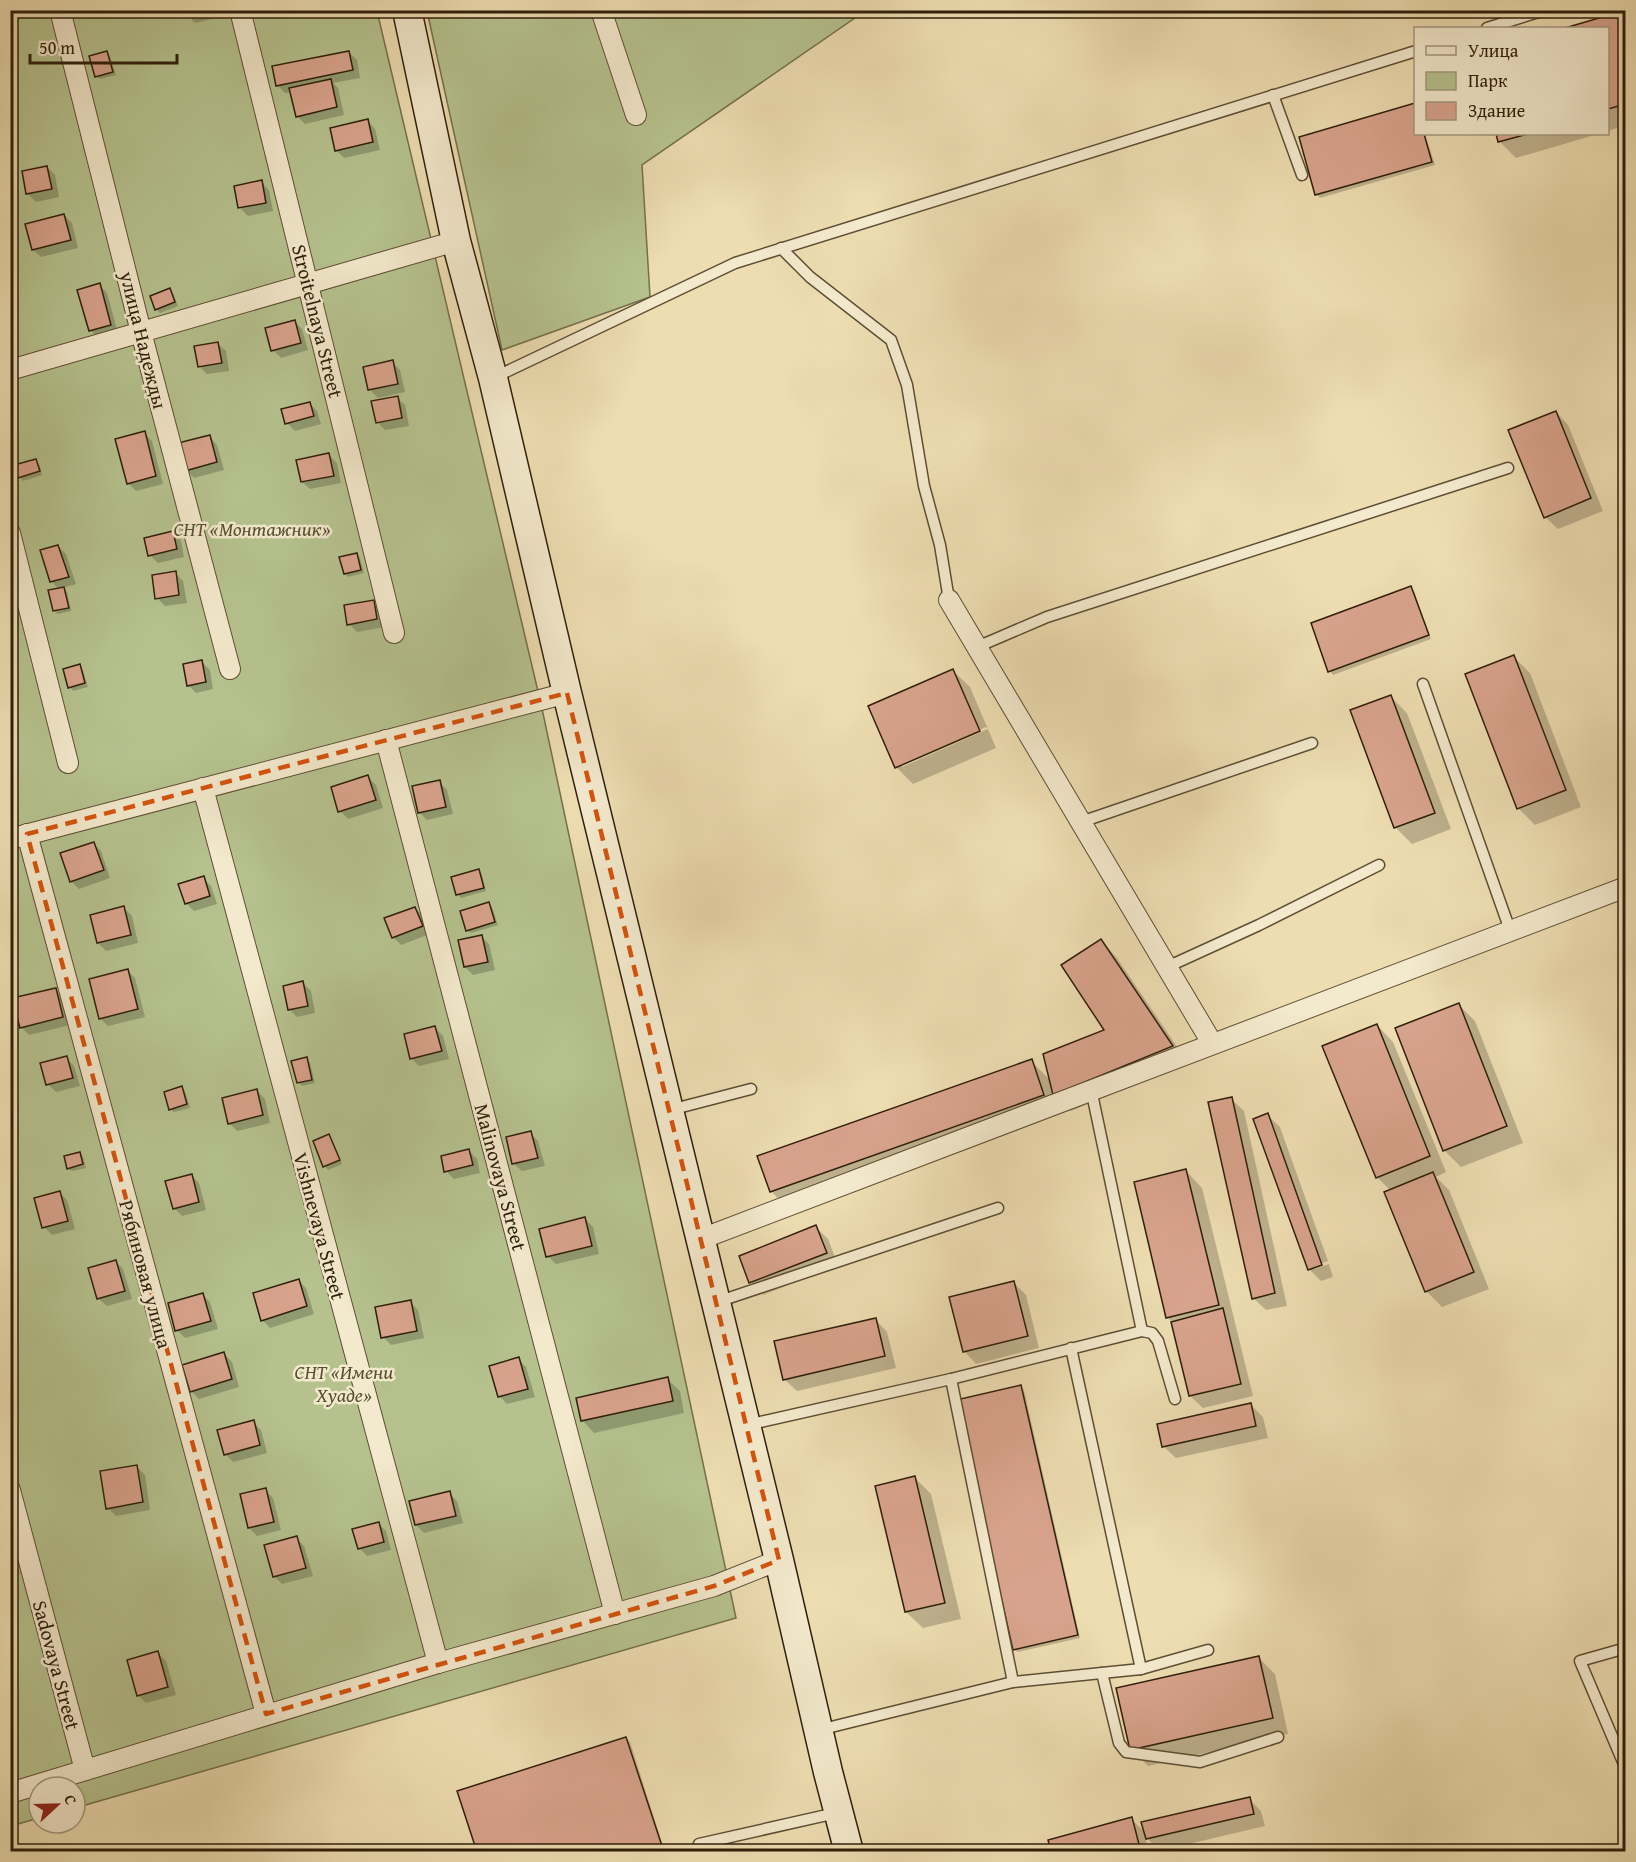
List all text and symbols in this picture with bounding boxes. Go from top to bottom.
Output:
scale bar [30,27,177,65]
legend [1414,27,1609,135]
text: 50 m [39,34,75,61]
text: Улица [1468,37,1519,64]
text: Парк [1468,67,1508,94]
text: Здание [1468,97,1525,124]
street label: Stroitelnaya Street [285,241,351,401]
street label: улица Надежды [113,267,175,412]
park label: СНТ «Монтажник» [173,514,331,543]
street label: Malinovaya Street [467,1100,535,1254]
street label: Vishnevaya Street [286,1149,354,1303]
street label: Рябиновая улица [112,1197,180,1352]
park label: СНТ «Имени Хуаде» [295,1357,393,1409]
street label: Sadovaya Street [26,1597,88,1733]
north arrow [27,1775,87,1835]
text: С [58,1791,84,1808]

